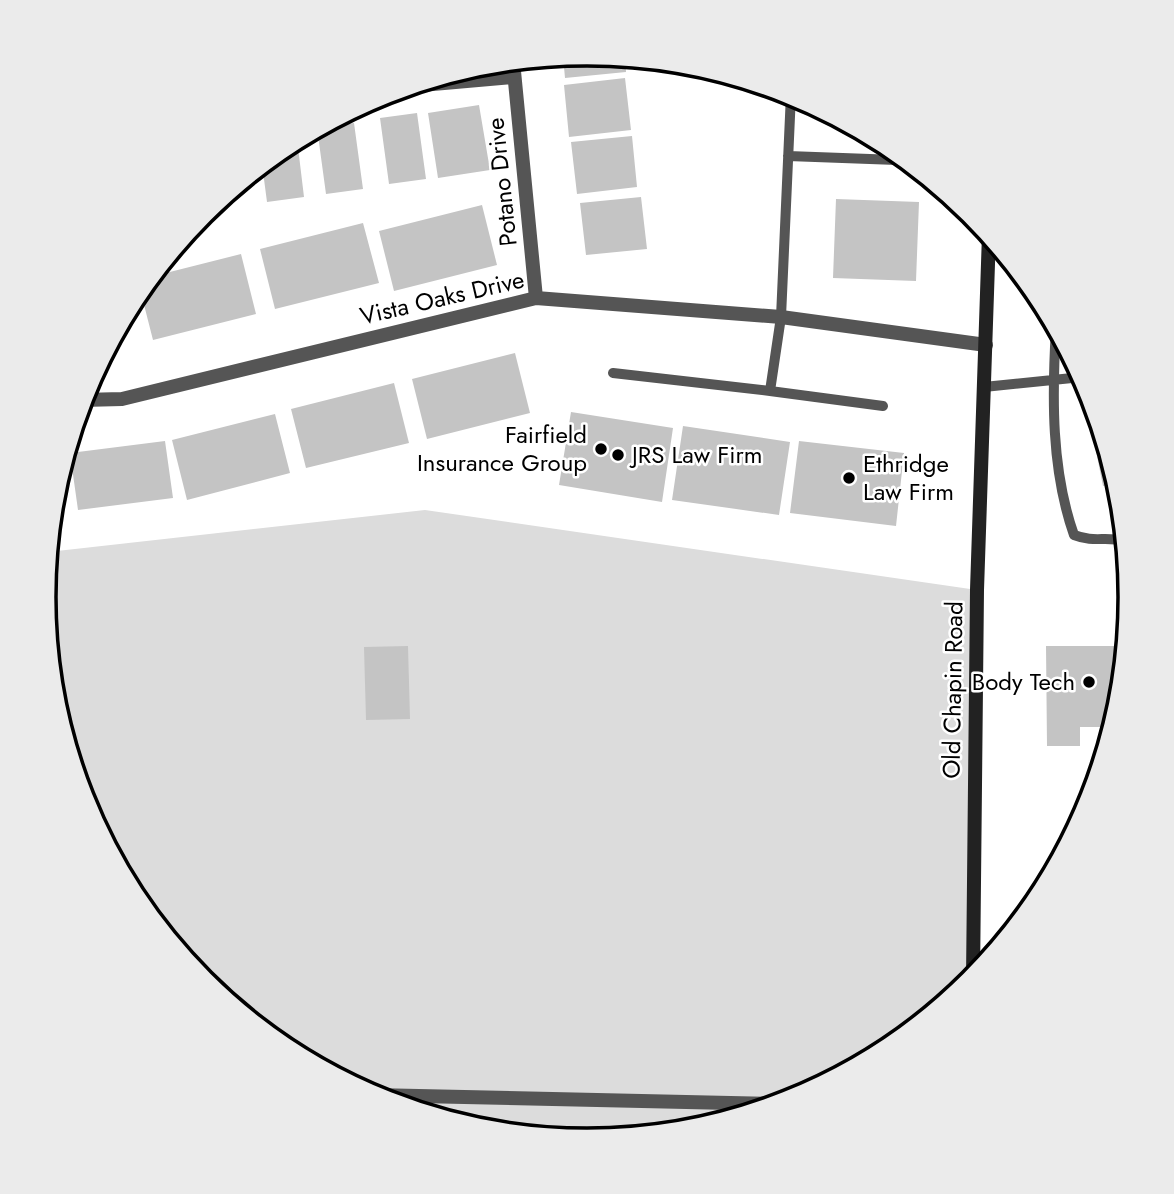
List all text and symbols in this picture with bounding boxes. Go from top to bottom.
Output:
street label: Potano Drive [477,116,526,248]
street label: Vista Oaks Drive [356,262,527,333]
place label: Fairfield Insurance Group [417,417,587,480]
place label: JRS Law Firm [629,437,763,472]
marker: Fairfield Insurance Group [593,441,609,457]
place label: Ethridge Law Firm [863,446,954,509]
marker: JRS Law Firm [610,447,626,463]
marker: Ethridge Law Firm [841,470,857,486]
street label: Old Chapin Road [933,601,972,779]
place label: Body Tech [972,664,1075,699]
marker: Body Tech [1081,674,1097,690]

